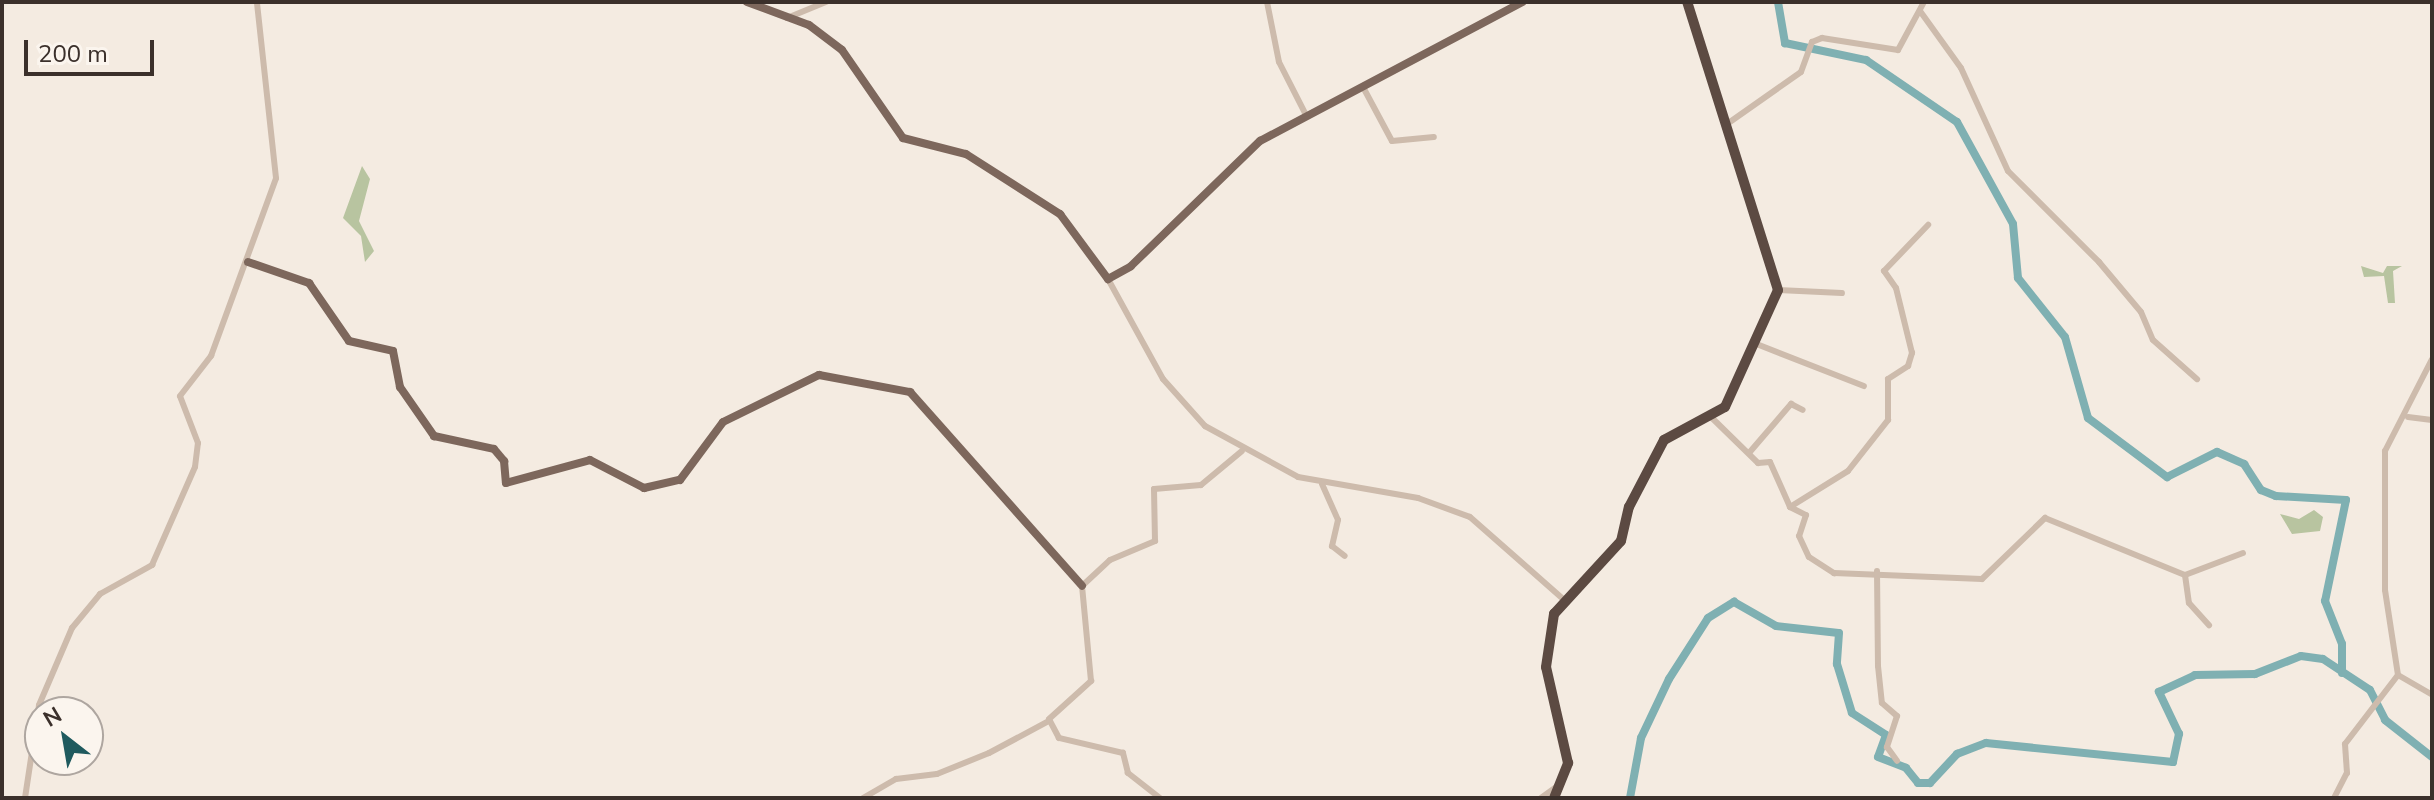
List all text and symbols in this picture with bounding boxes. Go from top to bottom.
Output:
scale bar [28,24,158,74]
text: 200 m [38,38,108,70]
north arrow [24,696,104,776]
text: N [38,700,67,734]

